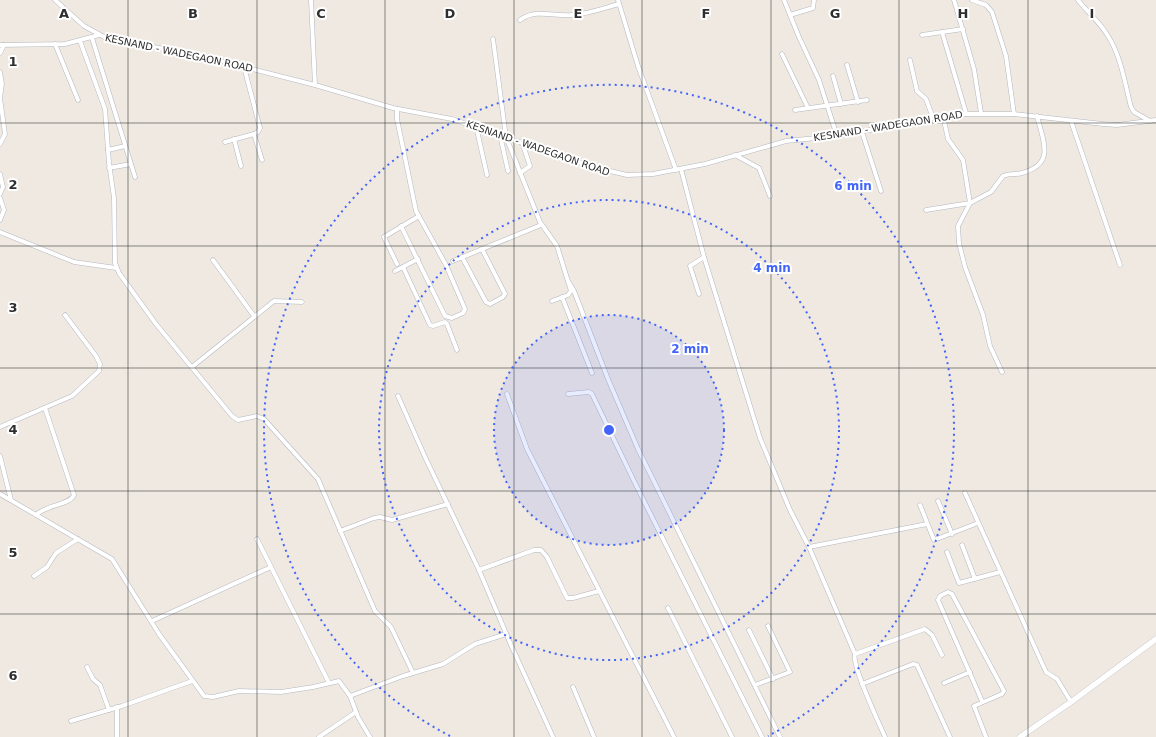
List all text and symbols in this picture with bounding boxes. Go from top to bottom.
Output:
text: A [59,6,69,21]
text: B [188,6,198,21]
text: C [316,6,326,21]
text: D [445,6,456,21]
text: E [574,6,582,21]
text: F [702,6,710,21]
text: G [830,6,840,21]
text: H [958,6,968,21]
text: I [1090,6,1094,21]
street label: KESNAND - WADEGAON ROAD [104,32,254,74]
text: 1 [8,54,18,69]
street label: KESNAND - WADEGAON ROAD [813,109,964,143]
street label: KESNAND - WADEGAON ROAD [465,118,611,178]
text: 2 [8,177,18,192]
text: 6 min [834,179,872,193]
text: 4 min [753,261,791,275]
text: 3 [8,300,18,315]
text: 2 min [671,342,709,356]
text: 4 [8,422,18,437]
centre of rings [602,423,616,437]
text: 5 [8,545,18,560]
text: 6 [8,668,18,683]

